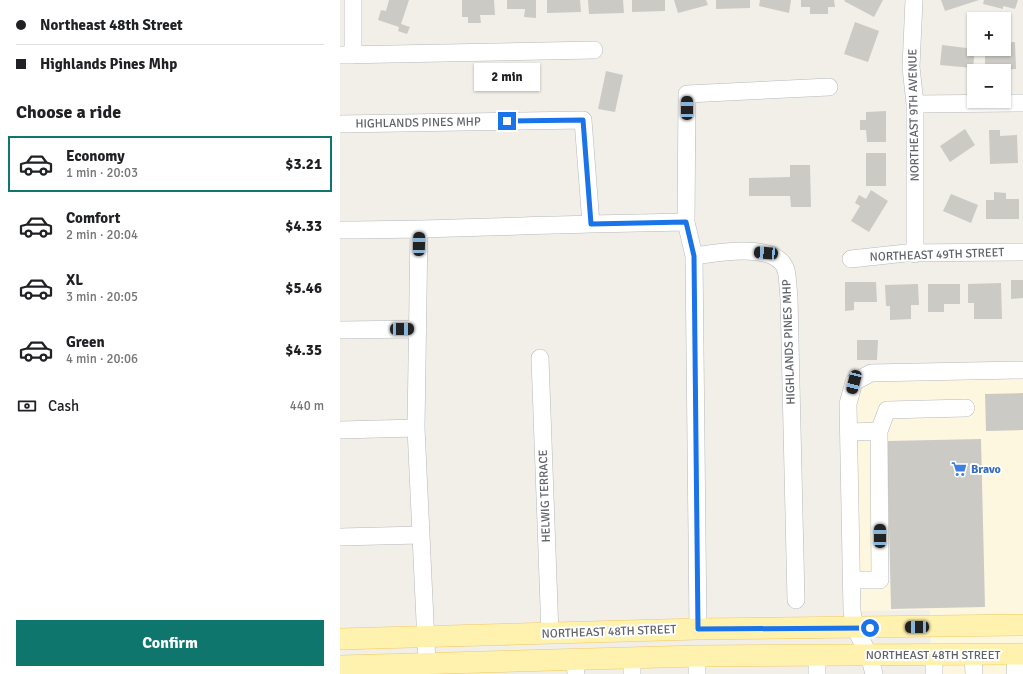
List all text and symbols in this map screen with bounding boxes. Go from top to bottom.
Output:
map controls [967,12,1011,108]
button: + [967,12,1011,56]
text: Northeast 48th Street [40,16,183,34]
street label: NORTHEAST 9TH AVENUE [905,48,923,181]
text: Highlands Pines Mhp [40,55,177,73]
callout: 2 min [474,63,540,91]
button: − [967,64,1011,108]
text: 2 min [491,69,523,85]
car [681,96,693,120]
text: Choose a ride [16,101,121,123]
route end [498,112,516,130]
street label: HIGHLANDS PINES MHP [355,114,481,132]
icon: car [18,146,54,182]
text: Economy [66,147,125,165]
text: $3.21 [285,155,322,173]
text: 1 min · 20:03 [66,165,138,181]
icon: car [18,208,54,244]
text: Comfort [66,209,120,227]
text: $4.33 [285,217,322,235]
text: 2 min · 20:04 [66,227,138,243]
car [413,232,425,256]
street label: NORTHEAST 49TH STREET [869,245,1005,265]
car [754,246,778,260]
icon: car [18,270,54,306]
text: XL [66,271,83,289]
text: $5.46 [285,279,322,297]
street label: HIGHLANDS PINES MHP [779,279,799,405]
text: 3 min · 20:05 [66,289,138,305]
car [390,323,414,335]
icon: car [18,332,54,368]
text: Green [66,333,105,351]
text: $4.35 [285,341,322,359]
text: 4 min · 20:06 [66,351,138,367]
car [845,369,863,395]
icon: cash [16,395,38,417]
text: Cash [48,397,79,415]
text: 440 m [290,398,324,414]
street label: HELWIG TERRACE [536,449,554,543]
supermarket icon: Bravo [950,460,968,478]
place label: Bravo [971,462,1001,477]
car [874,524,886,548]
route start [861,619,879,637]
button: Confirm [16,620,324,666]
car [905,621,929,633]
street label: NORTHEAST 48TH STREET [541,622,677,642]
street label: NORTHEAST 48TH STREET [866,648,1000,663]

